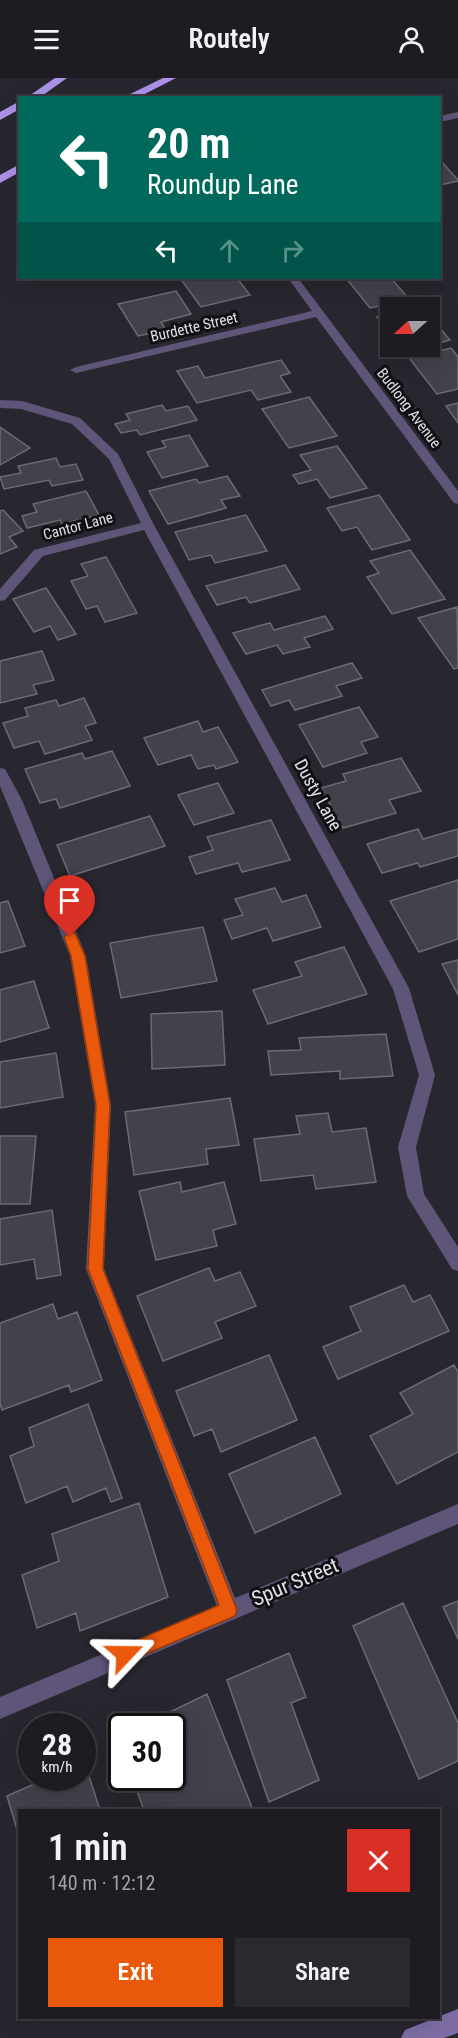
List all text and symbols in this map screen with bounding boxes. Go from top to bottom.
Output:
icon: menu [30,23,63,56]
text: Routely [188,23,270,55]
icon: person [395,23,428,56]
text: 20 m [147,119,230,168]
icon: left [48,120,126,198]
text: Roundup Lane [147,169,298,201]
icon: left [150,234,183,267]
icon: ahead [213,234,246,267]
icon: right [276,234,309,267]
north arrow [380,297,440,357]
map controls [380,297,440,357]
street label: Burdette Street [149,308,239,346]
street label: Budlong Avenue [373,365,445,451]
street label: Cantor Lane [41,508,115,544]
street label: Dusty Lane [290,755,347,834]
pin [44,875,95,937]
icon: arrive [53,884,86,917]
street label: Spur Street [248,1553,342,1611]
position arrow [93,1622,157,1686]
speed limit sign: 30 [108,1713,186,1791]
text: 28 [42,1727,72,1762]
text: km/h [42,1758,72,1776]
text: 1 min [48,1827,128,1869]
button: close [347,1829,410,1892]
text: 140 m · 12:12 [48,1871,155,1895]
button: Exit [48,1938,223,2007]
button: Share [235,1938,410,2007]

